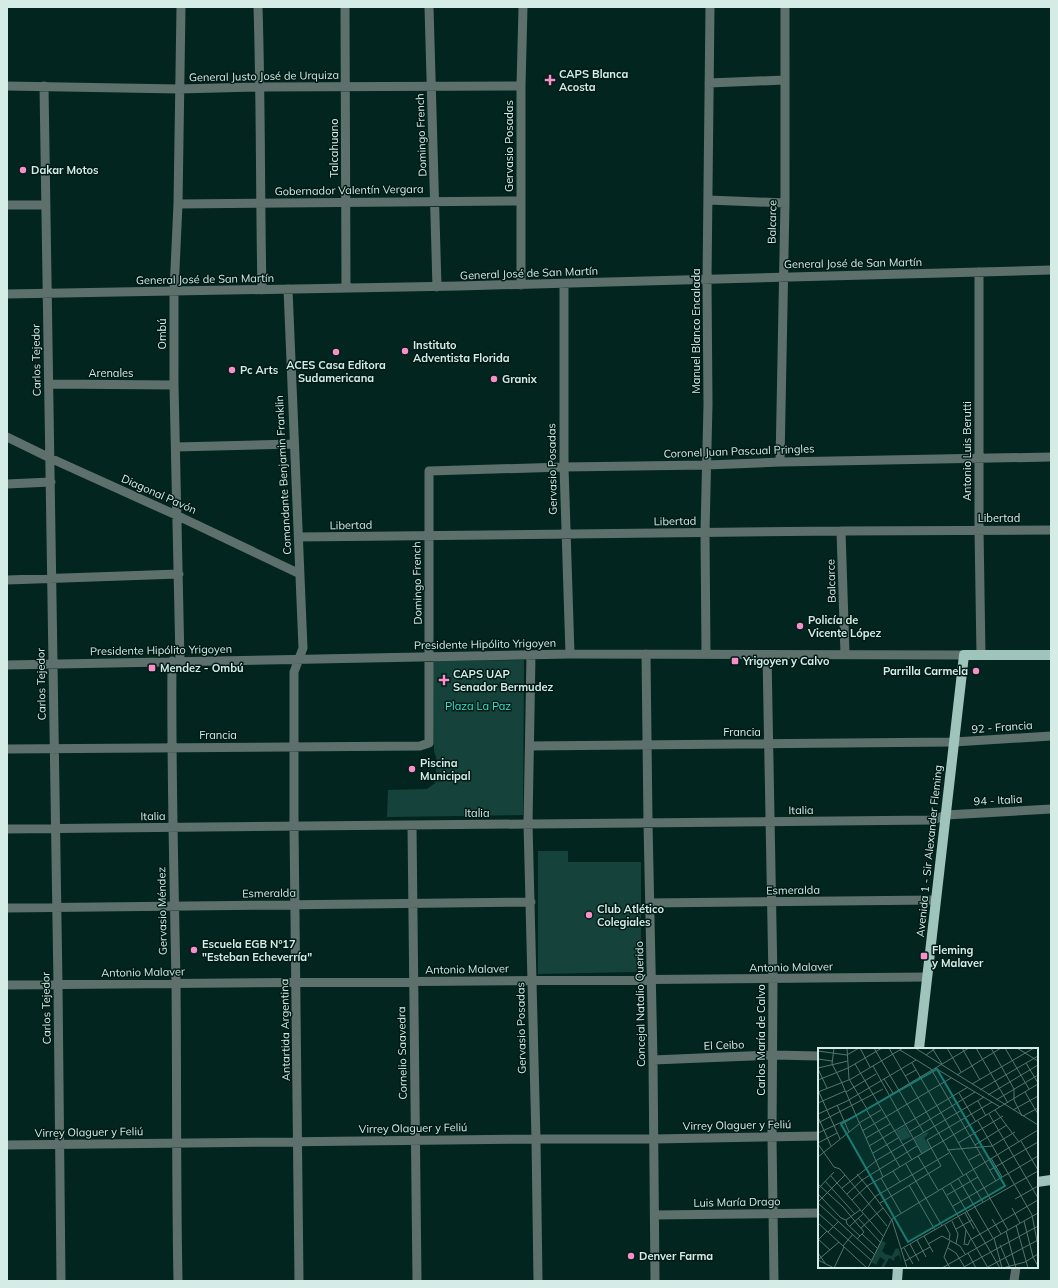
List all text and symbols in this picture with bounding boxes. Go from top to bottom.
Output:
place label: CAPS Blanca Acosta [559,67,628,94]
street label: General Justo José de Urquiza [189,68,339,84]
marker: CAPS Blanca Acosta [544,74,556,86]
street label: Domingo French [413,93,429,177]
street label: Gervasio Posadas [502,100,516,192]
street label: Talcahuano [327,118,341,178]
place label: Dakar Motos [31,163,99,177]
marker: Dakar Motos [18,165,28,175]
street label: Gobernador Valentín Vergara [274,182,424,198]
street label: Balcarce [765,200,779,244]
street label: General José de San Martín [784,255,922,271]
street label: General José de San Martín [460,264,598,282]
street label: Manuel Blanco Encalada [689,268,703,394]
street label: General José de San Martín [136,271,274,287]
street label: Ombú [155,318,169,350]
street label: Carlos Tejedor [28,324,44,396]
place label: Instituto Adventista Florida [413,338,510,365]
marker: Instituto Adventista Florida [400,346,410,356]
marker: ACES Casa Editora Sudamericana [331,347,341,357]
place label: ACES Casa Editora Sudamericana [286,358,386,385]
place label: Pc Arts [240,363,279,377]
marker: Pc Arts [227,365,237,375]
street label: Arenales [88,366,134,380]
place label: Granix [502,372,538,386]
marker: Granix [489,374,499,384]
street label: Comandante Benjamin Franklin [272,395,294,555]
street label: Antonio Luis Berutti [960,401,974,501]
street label: Gervasio Posadas [544,423,560,515]
street label: Coronel Juan Pascual Pringles [663,441,815,461]
street label: Diagonal Pavón [119,471,199,517]
street label: Libertad [978,511,1020,525]
street label: Libertad [654,514,696,528]
street label: Libertad [330,518,372,532]
street label: Domingo French [409,541,425,625]
street label: Balcarce [823,559,839,603]
place label: Policía de Vicente López [807,613,881,640]
marker: Policía de Vicente López [795,621,805,631]
street label: Presidente Hipólito Yrigoyen [414,636,556,652]
street label: Presidente Hipólito Yrigoyen [90,642,232,658]
street label: Carlos Tejedor [33,648,49,720]
place label: Yrigoyen y Calvo [742,654,830,668]
marker: Yrigoyen y Calvo [730,656,740,666]
place label: Mendez - Ombú [160,661,244,675]
marker: Mendez - Ombú [147,663,157,673]
place label: Parrilla Carmela [883,664,968,678]
marker: Parrilla Carmela [971,666,981,676]
place label: CAPS UAP Senador Bermudez [453,667,553,694]
marker: CAPS UAP Senador Bermudez [438,674,450,686]
park label: Plaza La Paz [445,699,511,713]
street label: 92 - Francia [971,718,1033,736]
street label: Francia [723,725,761,739]
street label: Francia [199,728,237,742]
place label: Piscina Municipal [420,756,471,783]
marker: Piscina Municipal [407,764,417,774]
street label: Avenida 1 - Sir Alexander Fleming [913,764,945,938]
street label: 94 - Italia [973,792,1023,808]
street label: Italia [788,803,814,817]
street label: Italia [464,806,490,820]
street label: Italia [140,809,166,823]
street label: Gervasio Méndez [154,867,170,955]
street label: Esmeralda [766,883,820,897]
street label: Esmeralda [242,886,296,900]
place label: Club Atlético Colegiales [597,902,664,929]
marker: Club Atlético Colegiales [584,910,594,920]
place label: Escuela EGB Nº17 "Esteban Echeverría" [202,937,312,964]
street label: Concejal Natalio Querido [632,941,648,1067]
place label: Fleming y Malaver [931,943,984,970]
marker: Escuela EGB Nº17 "Esteban Echeverría" [189,945,199,955]
marker: Fleming y Malaver [919,951,929,961]
street label: Antonio Malaver [749,959,833,975]
street label: Antonio Malaver [425,961,509,977]
street label: Antonio Malaver [101,964,185,980]
street label: Carlos Tejedor [38,972,54,1044]
street label: Antartida Argentina [277,979,293,1081]
street label: Gervasio Posadas [513,982,529,1074]
street label: Carlos María de Calvo [754,984,768,1096]
street label: Cornelio Saavedra [394,1006,410,1100]
street label: El Ceibo [703,1037,745,1053]
inset map [818,1048,1038,1268]
street label: Virrey Olaguer y Feliú [683,1117,791,1133]
street label: Virrey Olaguer y Feliú [359,1120,467,1136]
street label: Virrey Olaguer y Feliú [35,1124,143,1140]
street label: Luis María Drago [693,1194,781,1210]
place label: Denver Farma [639,1249,713,1263]
marker: Denver Farma [626,1251,636,1261]

